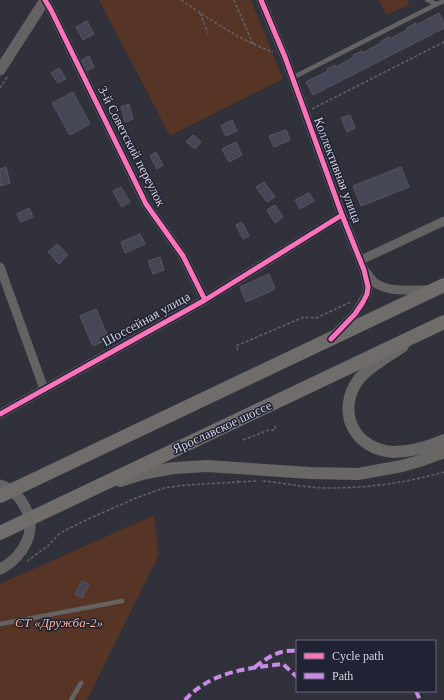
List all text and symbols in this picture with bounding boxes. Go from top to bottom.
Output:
street label: 3-й Советский переулок [95,83,169,209]
street label: Коллективная улица [311,115,365,225]
street label: Шоссейная улица [99,288,193,349]
street label: Ярославское шоссе [170,397,274,457]
park label: СТ «Дружба-2» [15,615,103,630]
legend [296,640,436,692]
text: Cycle path [332,649,384,663]
text: Path [332,669,353,683]

